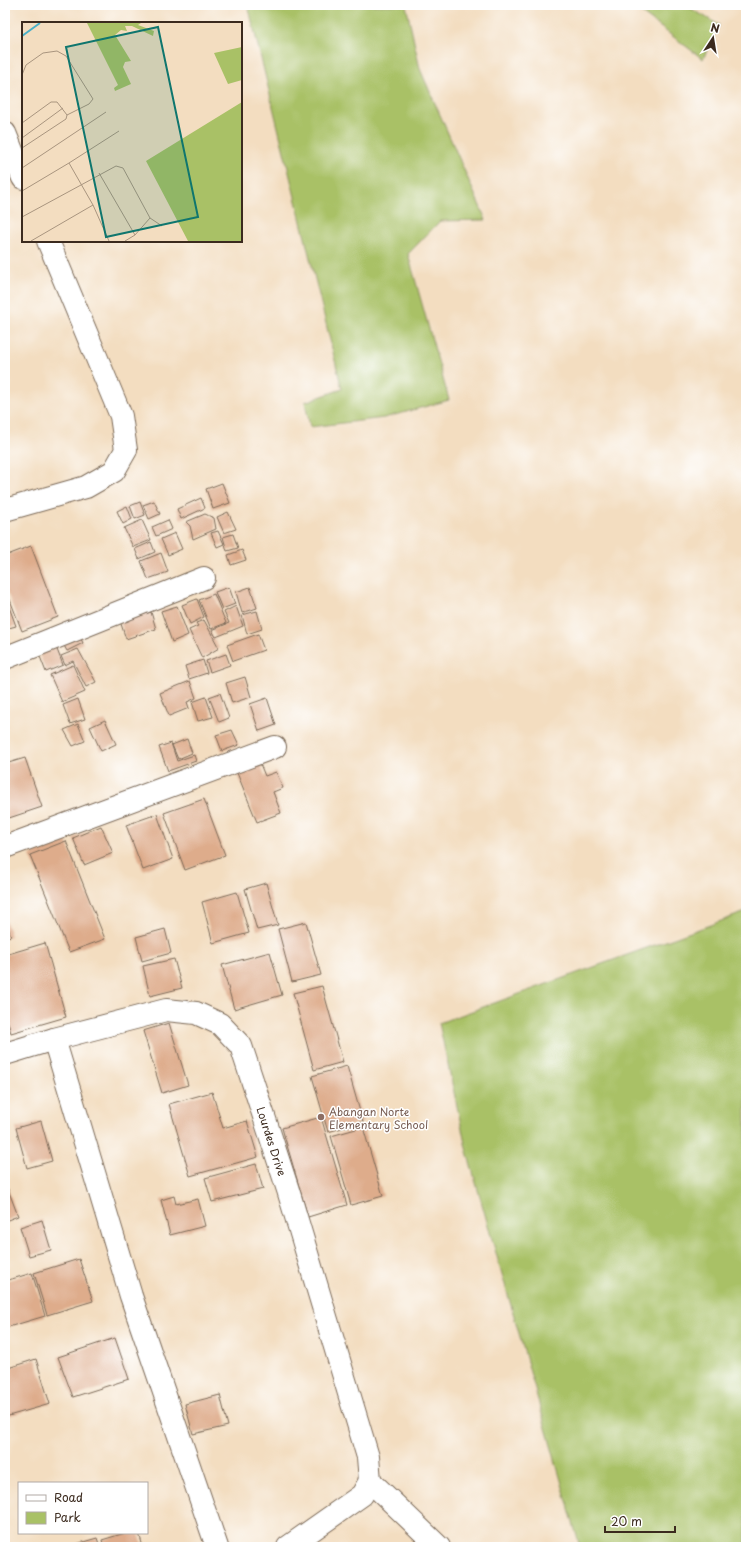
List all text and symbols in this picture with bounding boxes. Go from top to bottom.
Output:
north arrow [693,18,733,58]
text: N [709,19,721,37]
inset map [22,22,242,242]
place label: Abangan Norte Elementary School [329,1103,428,1133]
street label: Lourdes Drive [253,1104,291,1178]
marker: Abangan Norte Elementary School [316,1112,326,1122]
legend [18,1482,148,1534]
text: Road [54,1488,83,1506]
text: Park [54,1508,81,1526]
scale bar [605,1508,675,1534]
text: 20 m [611,1512,642,1530]

